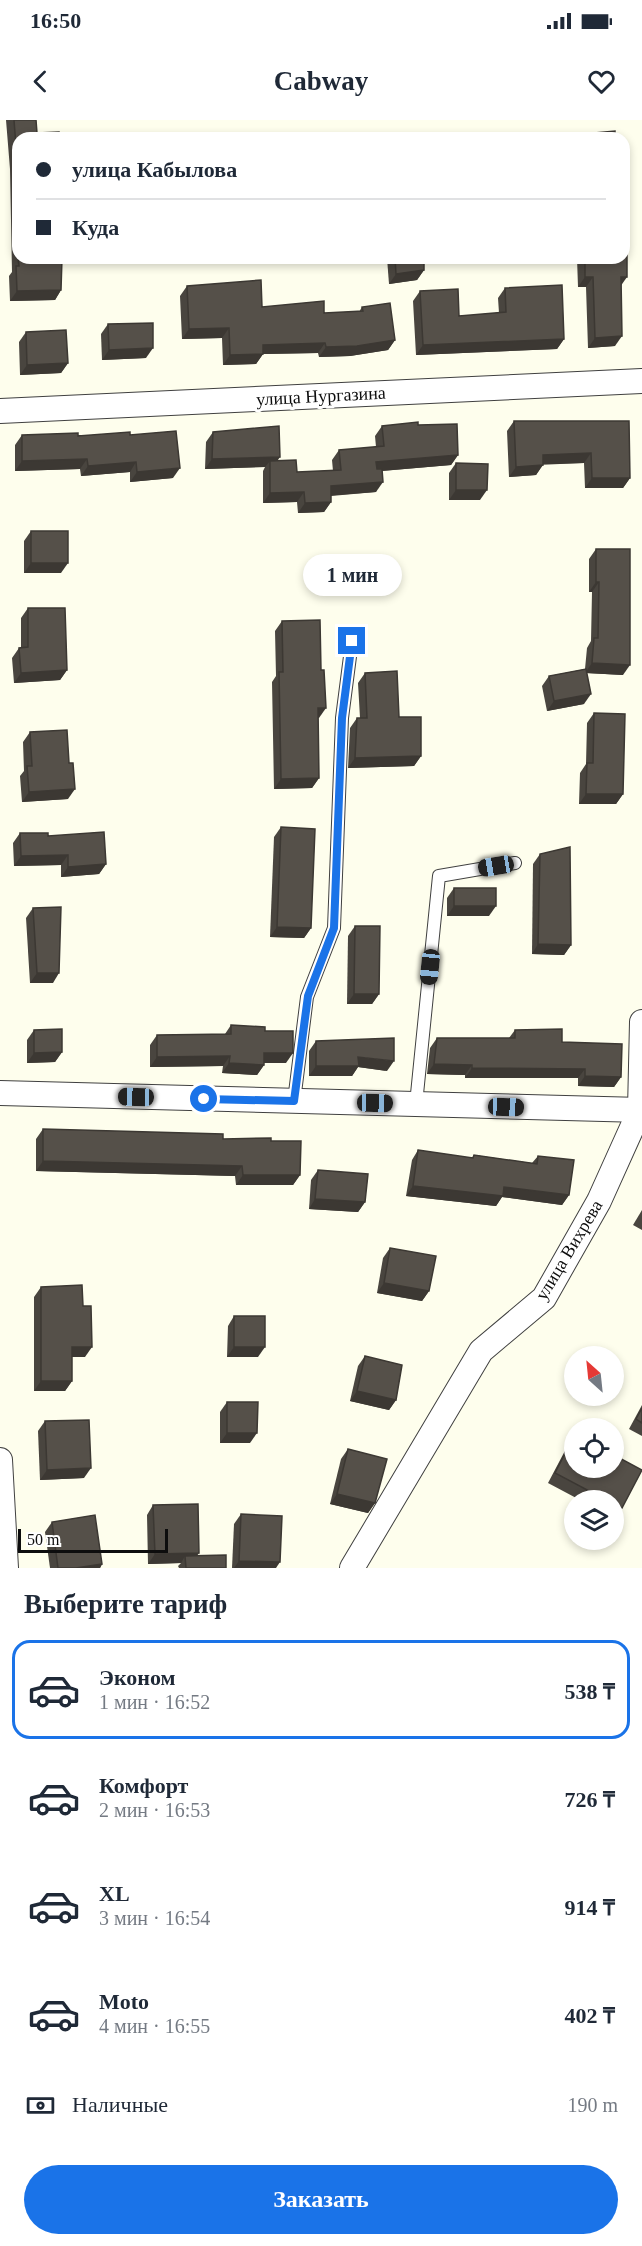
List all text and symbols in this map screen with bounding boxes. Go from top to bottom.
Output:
text: 16:50 [30,8,81,33]
icon: back [24,65,57,98]
icon: heart [585,65,618,98]
text: Cabway [274,66,368,96]
text: улица Кабылова [72,157,237,182]
text: Куда [72,215,119,240]
street label: улица Нургазина [256,383,386,409]
callout: 1 мин [302,554,401,596]
text: 1 мин [327,564,378,586]
route end [338,627,365,654]
car [477,854,515,878]
car [419,948,441,986]
route start [190,1085,217,1112]
car [118,1088,154,1106]
car [357,1094,393,1112]
car [488,1097,524,1117]
street label: улица Вихрева [531,1196,607,1304]
north arrow [564,1346,624,1406]
map controls [564,1346,624,1550]
button: locate [564,1418,624,1478]
button: layers [564,1490,624,1550]
scale bar [18,1526,168,1554]
text: 50 m [27,1531,59,1548]
text: Выберите тариф [24,1589,227,1619]
icon: car [27,1663,81,1717]
text: Эконом [99,1665,176,1690]
text: 538 ₸ [564,1679,615,1704]
text: 1 мин · 16:52 [99,1691,210,1713]
icon: car [27,1771,81,1825]
text: Комфорт [99,1773,188,1798]
text: 726 ₸ [564,1787,615,1812]
text: 2 мин · 16:53 [99,1799,210,1821]
icon: car [27,1879,81,1933]
text: XL [99,1881,130,1906]
text: 914 ₸ [564,1895,615,1920]
text: 3 мин · 16:54 [99,1907,210,1929]
icon: car [27,1987,81,2041]
text: Moto [99,1989,149,2014]
text: 402 ₸ [564,2003,615,2028]
text: 4 мин · 16:55 [99,2015,210,2037]
icon: cash [24,2089,57,2122]
text: Наличные [72,2092,168,2117]
text: 190 m [567,2094,618,2116]
button: Заказать [24,2165,618,2234]

